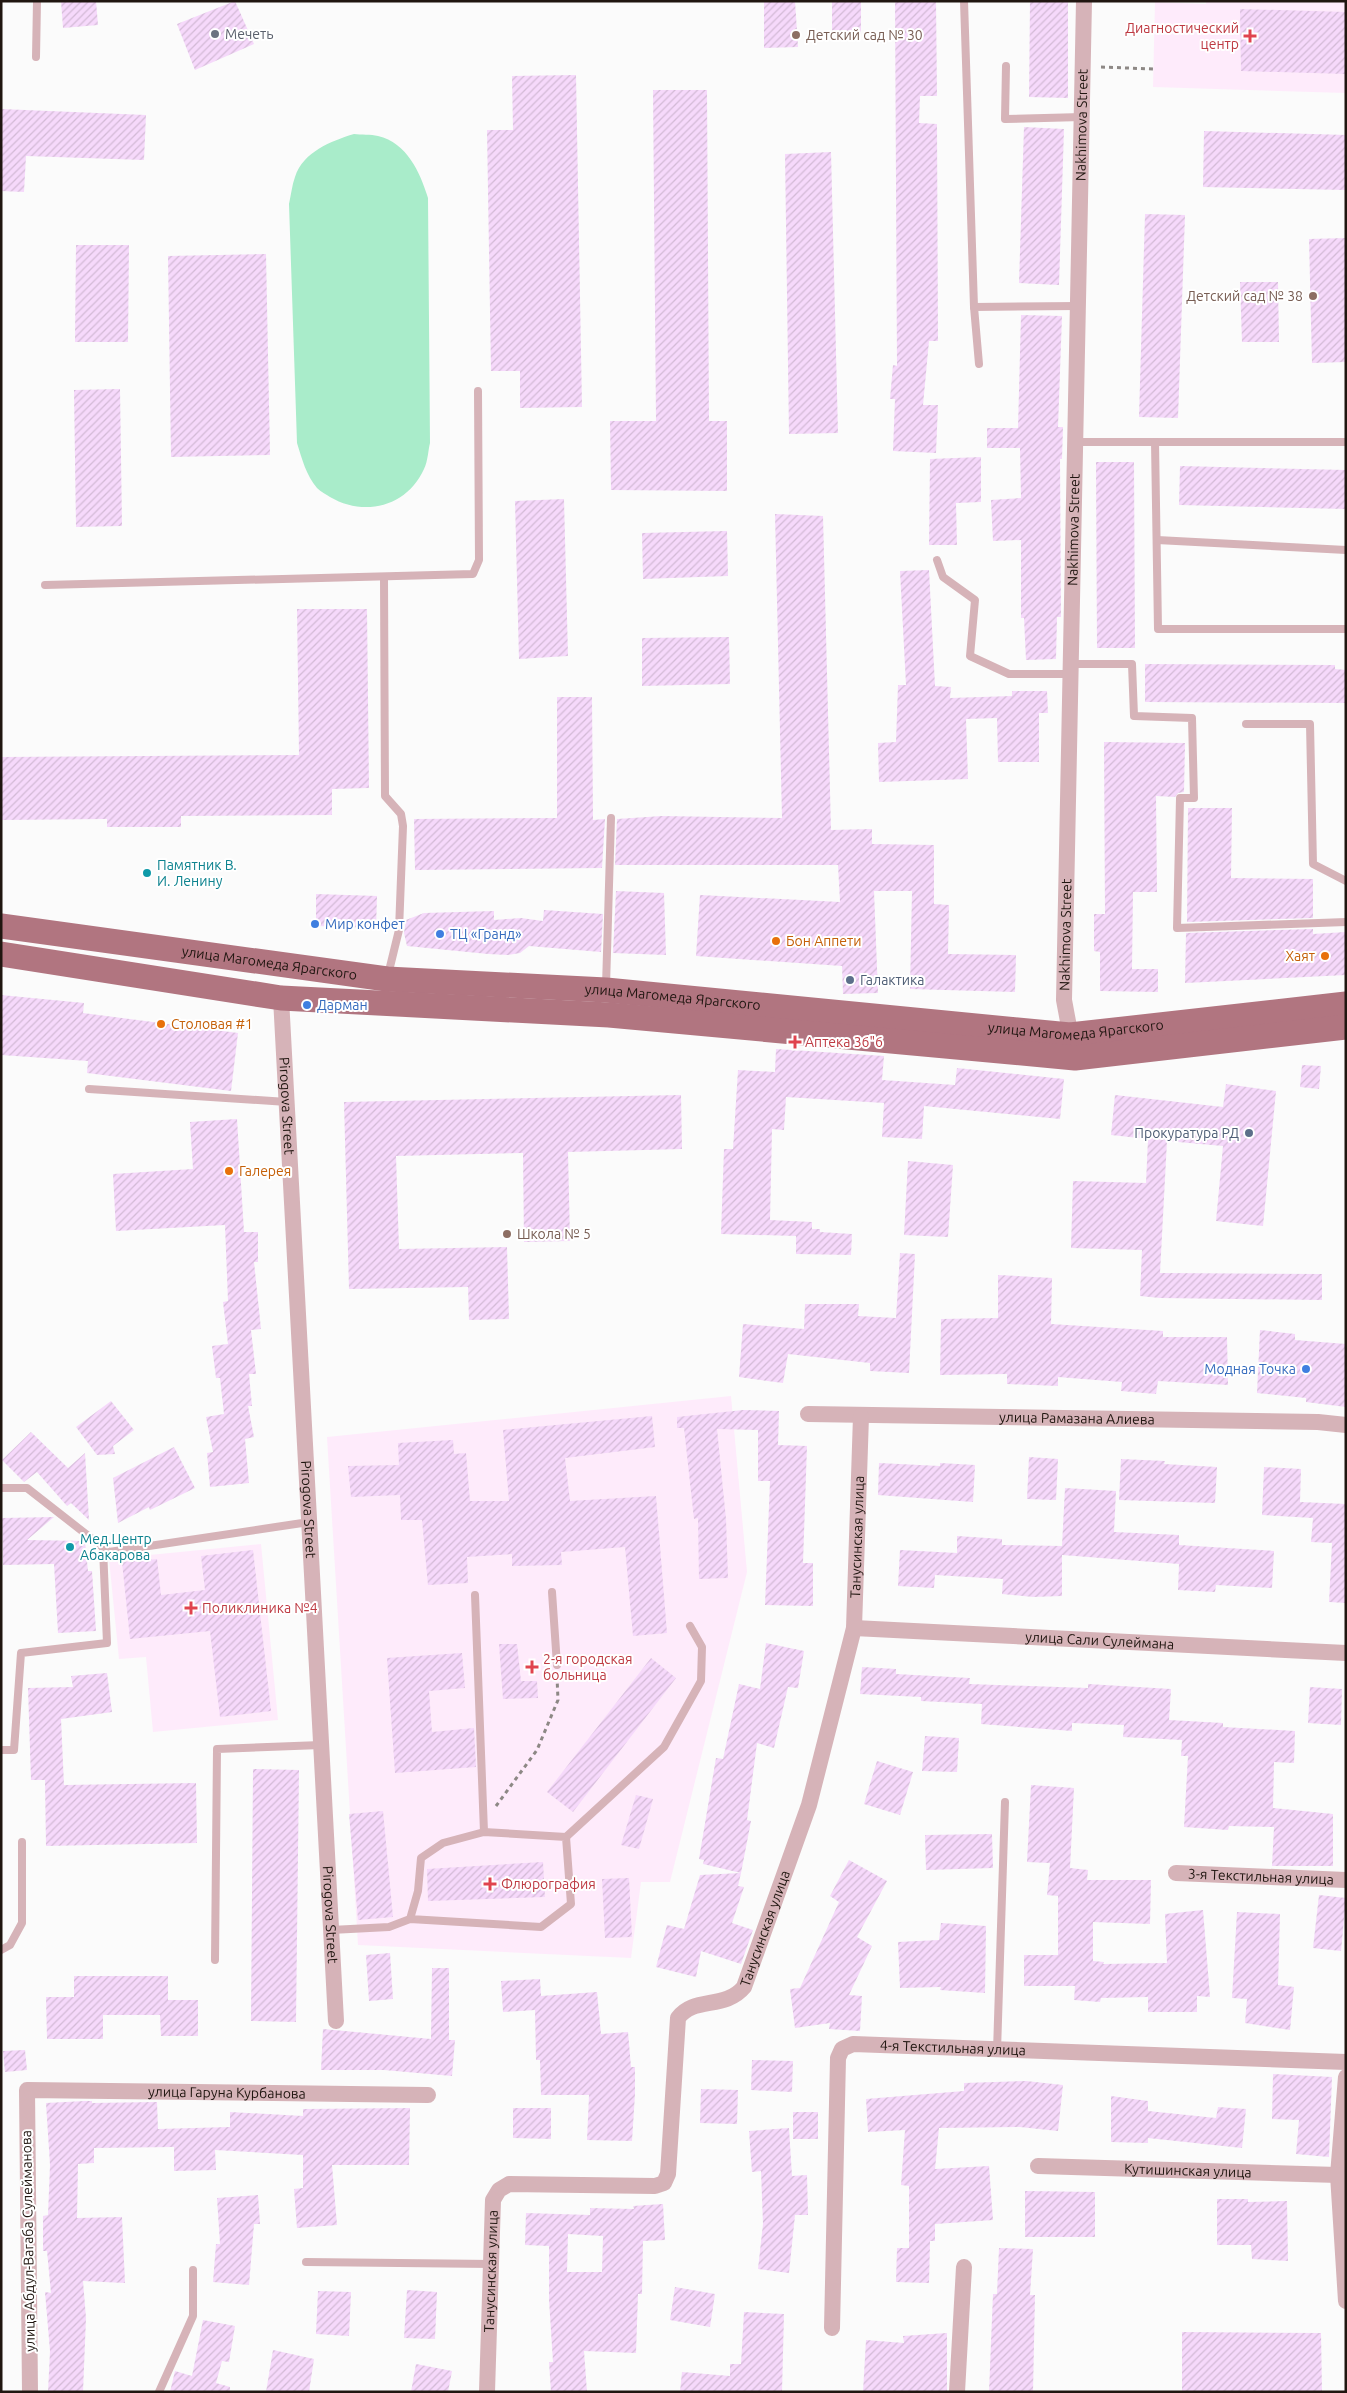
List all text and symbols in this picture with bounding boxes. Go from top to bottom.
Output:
place label: Диагностический центр [1125,20,1239,52]
place label: Мечеть [225,26,273,42]
place label: Детский сад № 30 [806,27,923,43]
marker: Мечеть [209,28,221,40]
marker: Детский сад № 30 [790,29,802,41]
marker: Диагностический центр [1243,29,1257,43]
street label: Nakhimova Street [1072,68,1091,181]
place label: Детский сад № 38 [1186,288,1303,304]
marker: Детский сад № 38 [1307,290,1319,302]
street label: Nakhimova Street [1064,473,1083,586]
place label: Памятник В. И. Ленину [157,857,237,889]
marker: Памятник В. И. Ленину [141,867,153,879]
street label: Nakhimova Street [1056,878,1074,991]
place label: Мир конфет [325,916,405,932]
marker: Мир конфет [309,918,321,930]
place label: ТЦ «Гранд» [450,926,522,942]
marker: ТЦ «Гранд» [434,928,446,940]
place label: Бон Аппети [786,933,862,949]
marker: Бон Аппети [770,935,782,947]
street label: улица Магомеда Ярагского [181,943,358,983]
place label: Хаят [1285,948,1315,964]
marker: Хаят [1319,950,1331,962]
place label: Галактика [860,972,924,988]
marker: Галактика [844,974,856,986]
street label: улица Магомеда Ярагского [584,981,761,1013]
place label: Дарман [317,997,368,1013]
marker: Дарман [301,999,313,1011]
place label: Столовая #1 [171,1016,253,1032]
street label: улица Магомеда Ярагского [987,1017,1165,1043]
marker: Столовая #1 [155,1018,167,1030]
place label: Аптека 36"6 [805,1034,883,1050]
marker: Аптека 36"6 [789,1036,801,1048]
street label: Pirogova Street [276,1057,297,1156]
place label: Прокуратура РД [1134,1125,1239,1141]
marker: Прокуратура РД [1243,1127,1255,1139]
place label: Галерея [239,1163,291,1179]
marker: Галерея [223,1165,235,1177]
place label: Школа № 5 [517,1226,591,1242]
marker: Школа № 5 [501,1228,513,1240]
place label: Модная Точка [1204,1361,1296,1377]
marker: Модная Точка [1300,1363,1312,1375]
street label: улица Рамазана Алиева [999,1409,1155,1427]
street label: Pirogova Street [298,1460,319,1559]
street label: Танусинская улица [847,1475,867,1598]
place label: Мед.Центр Абакарова [80,1531,152,1563]
marker: Мед.Центр Абакарова [64,1541,76,1553]
place label: Поликлиника №4 [202,1600,318,1616]
marker: Поликлиника №4 [184,1601,198,1615]
street label: улица Сали Сулеймана [1025,1629,1175,1652]
place label: 2-я городская больница [543,1651,633,1683]
marker: 2-я городская больница [525,1660,539,1674]
street label: Pirogova Street [320,1865,341,1964]
street label: 3-я Текстильная улица [1188,1866,1334,1887]
street label: Танусинская улица [737,1868,793,1989]
place label: Флюрография [501,1876,596,1892]
marker: Флюрография [483,1877,497,1891]
street label: 4-я Текстильная улица [880,2037,1026,2058]
street label: улица Гаруна Курбанова [148,2084,306,2101]
street label: улица Абдул-Вагаба Сулейманова [18,2130,38,2352]
street label: Кутишинская улица [1124,2161,1252,2180]
street label: Танусинская улица [481,2210,501,2332]

